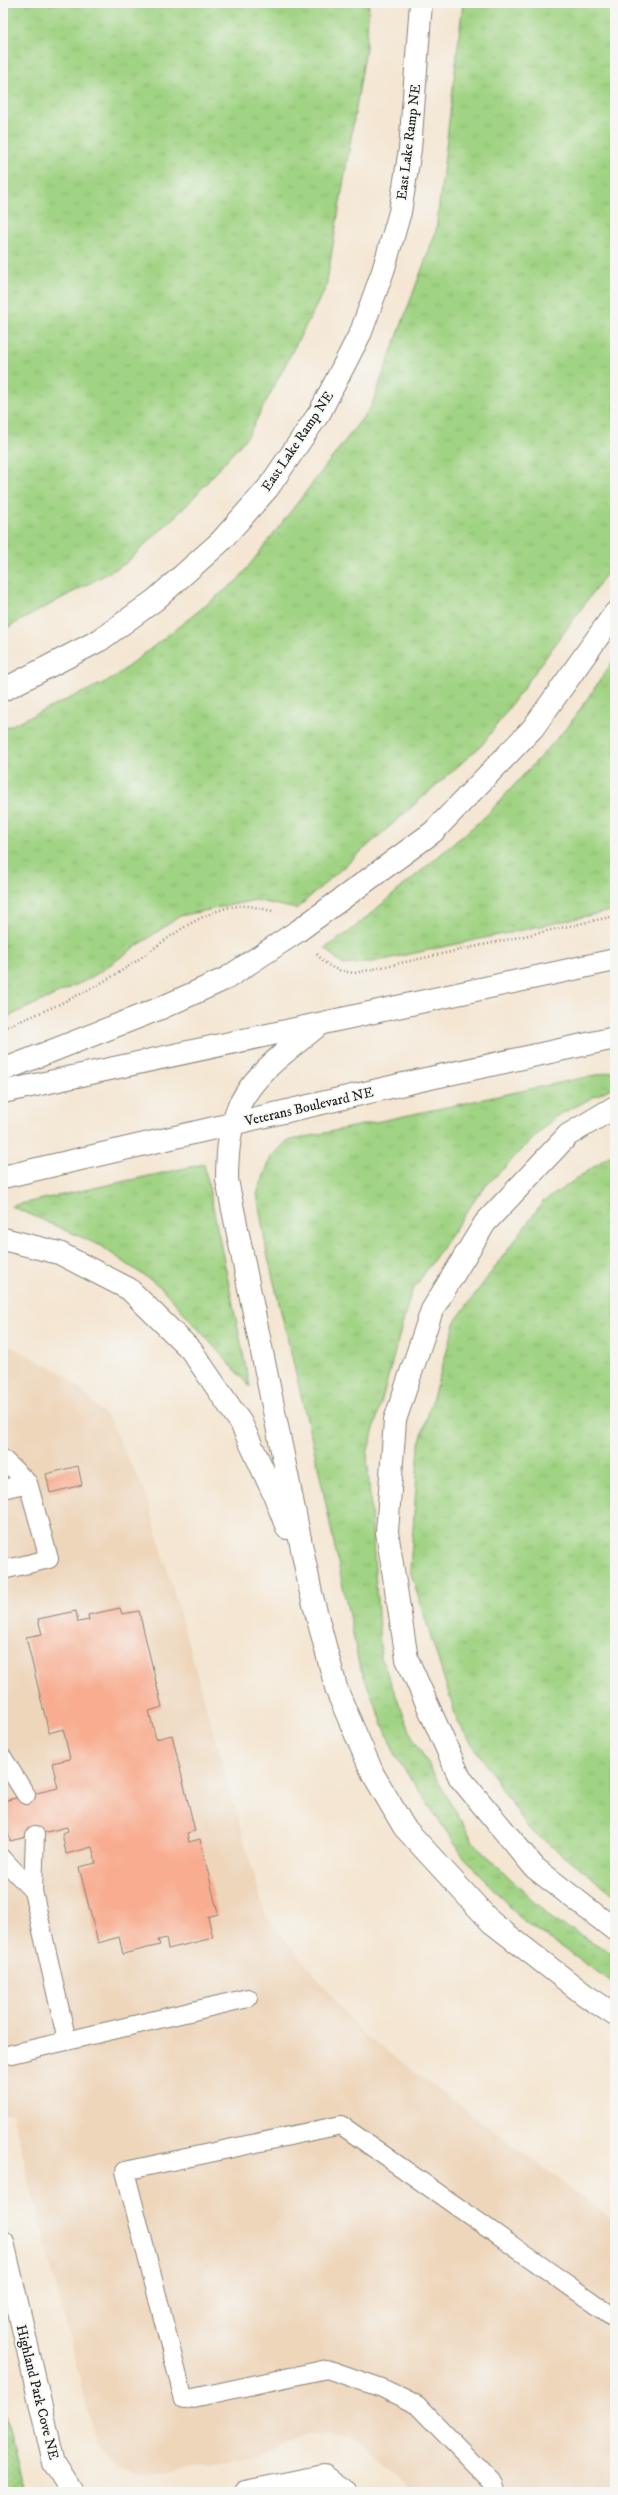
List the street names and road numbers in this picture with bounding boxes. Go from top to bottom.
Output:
street label: East Lake Ramp NE [393,83,425,201]
street label: East Lake Ramp NE [258,388,338,495]
street label: Veterans Boulevard NE [242,1083,375,1131]
street label: Highland Park Cove NE [12,2323,63,2462]

